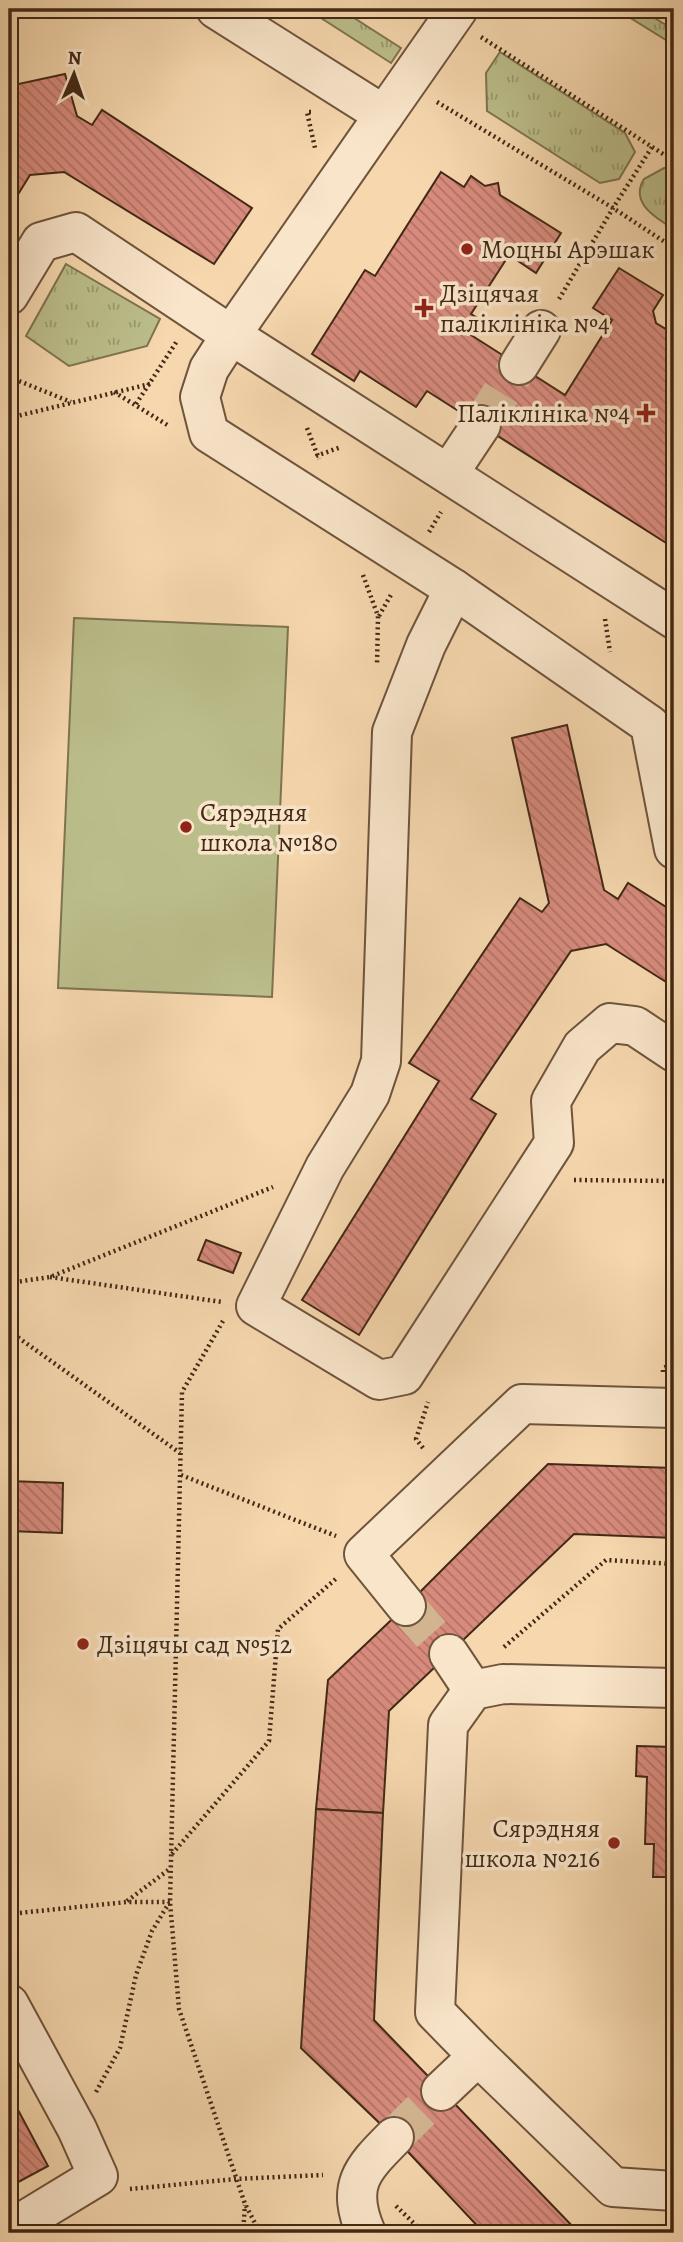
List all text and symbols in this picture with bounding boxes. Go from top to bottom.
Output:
north arrow [38,38,108,108]
text: N [67,45,82,71]
place label: Моцны Арэшак [481,232,655,267]
marker: Моцны Арэшак [459,241,475,257]
place label: Дзіцячая паліклініка №4 [440,276,610,341]
marker: Дзіцячая паліклініка №4 [414,298,434,318]
place label: Паліклініка №4 [457,396,630,431]
marker: Паліклініка №4 [636,403,656,423]
place label: Сярэдняя школа №180 [200,795,338,860]
marker: Сярэдняя школа №180 [178,819,194,835]
place label: Дзіцячы сад №512 [97,1627,292,1662]
marker: Дзіцячы сад №512 [75,1636,91,1652]
place label: Сярэдняя школа №216 [465,1811,600,1876]
marker: Сярэдняя школа №216 [606,1835,622,1851]

